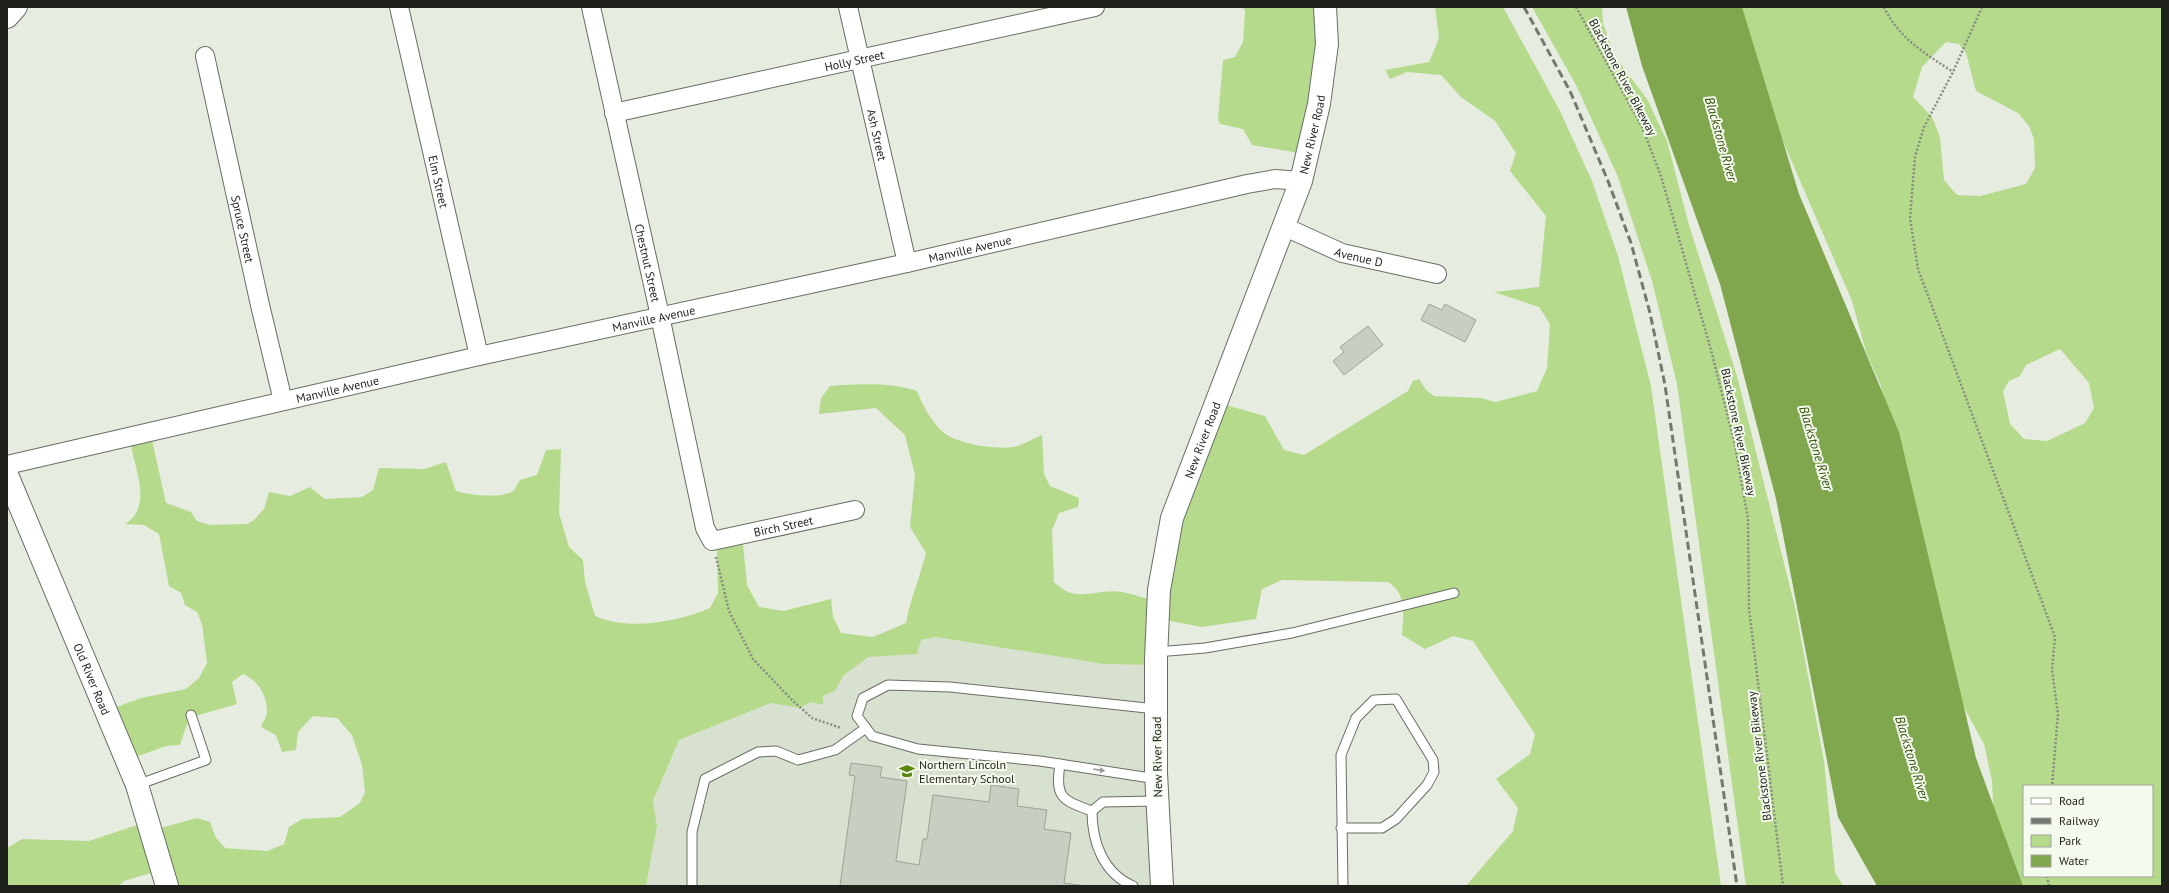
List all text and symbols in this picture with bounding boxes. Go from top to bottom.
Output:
street label: Blackstone River Bikeway [1586,16,1660,138]
street label: Holly Street [823,46,885,74]
street label: New River Road [1295,94,1328,175]
water label: Blackstone River [1701,95,1741,184]
street label: Ash Street [864,107,891,162]
street label: Elm Street [426,154,452,209]
street label: Spruce Street [228,194,258,264]
street label: Chestnut Street [632,222,664,303]
street label: Manville Avenue [927,232,1013,265]
street label: Avenue D [1333,243,1384,269]
street label: Manville Avenue [611,302,696,334]
street label: Blackstone River Bikeway [1718,367,1760,498]
street label: Manville Avenue [294,372,380,406]
street label: New River Road [1180,400,1223,480]
water label: Blackstone River [1795,404,1837,493]
street label: Birch Street [752,512,814,539]
street label: Old River Road [71,641,114,717]
street label: Blackstone River Bikeway [1744,690,1774,822]
water label: Blackstone River [1891,714,1933,803]
street label: New River Road [1149,717,1165,797]
place label: Northern Lincoln Elementary School [919,757,1015,786]
school or university icon: Northern Lincoln Elementary School [898,762,916,780]
one-way arrow [1093,767,1105,773]
legend [2023,785,2153,877]
text: Road [2059,793,2084,808]
text: Railway [2059,813,2099,828]
text: Park [2059,833,2081,848]
text: Water [2059,853,2089,868]

